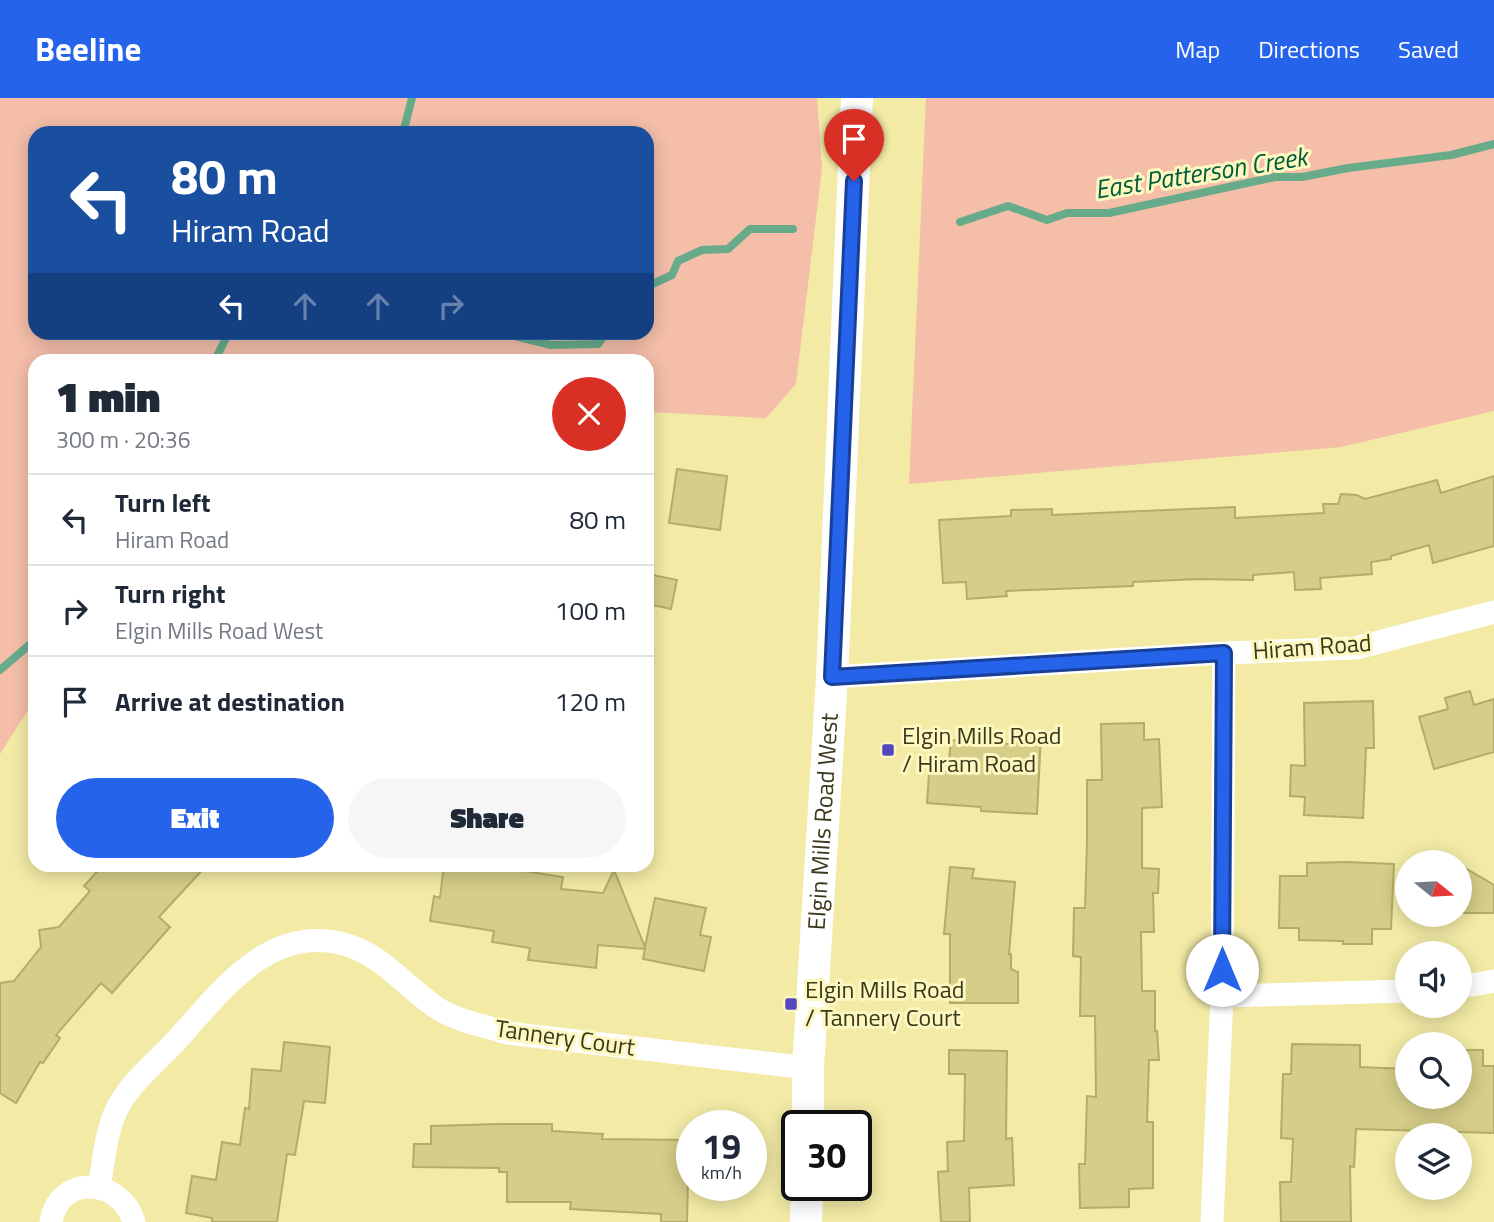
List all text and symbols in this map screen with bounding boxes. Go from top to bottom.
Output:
text: Beeline [35,24,141,74]
text: Map [1175,31,1220,67]
text: Directions [1258,31,1360,67]
text: Saved [1398,31,1459,67]
pin [824,109,884,181]
icon: arrive [835,120,873,158]
water label: East Patterson Creek [1092,136,1313,209]
text: 80 m [171,138,278,213]
icon: left [56,154,147,245]
text: Hiram Road [171,206,330,254]
icon: left [213,287,251,325]
icon: ahead [286,287,324,325]
icon: ahead [359,287,397,325]
icon: right [432,287,470,325]
text: 1 min [56,364,160,428]
button: close [552,377,626,451]
text: 300 m · 20:36 [56,422,191,457]
text: Turn left [115,483,210,522]
text: 80 m [569,500,626,539]
icon: left [56,501,94,539]
text: Hiram Road [115,522,229,557]
text: Turn right [115,574,226,613]
text: 100 m [555,591,626,630]
icon: right [56,592,94,630]
text: Elgin Mills Road West [115,613,323,648]
street label: Hiram Road [1251,624,1373,668]
text: Arrive at destination [115,682,345,721]
text: 120 m [555,682,626,721]
icon: arrive [56,683,94,721]
street label: Elgin Mills Road West [798,711,847,931]
place label: Elgin Mills Road / Hiram Road [902,717,1061,781]
marker: Elgin Mills Road / Hiram Road [880,742,896,758]
button: Exit [56,778,334,858]
button: Share [348,778,626,858]
north arrow [1395,850,1472,928]
map controls [1395,850,1472,1200]
position arrow [1185,933,1259,1007]
button: sound [1395,941,1472,1018]
place label: Elgin Mills Road / Tannery Court [805,971,964,1035]
marker: Elgin Mills Road / Tannery Court [783,996,799,1012]
street label: Tannery Court [493,1009,638,1065]
button: search [1395,1032,1472,1109]
speed limit sign: 30 [781,1110,872,1201]
text: 19 [702,1119,741,1173]
button: layers [1395,1123,1472,1200]
text: km/h [701,1159,742,1186]

